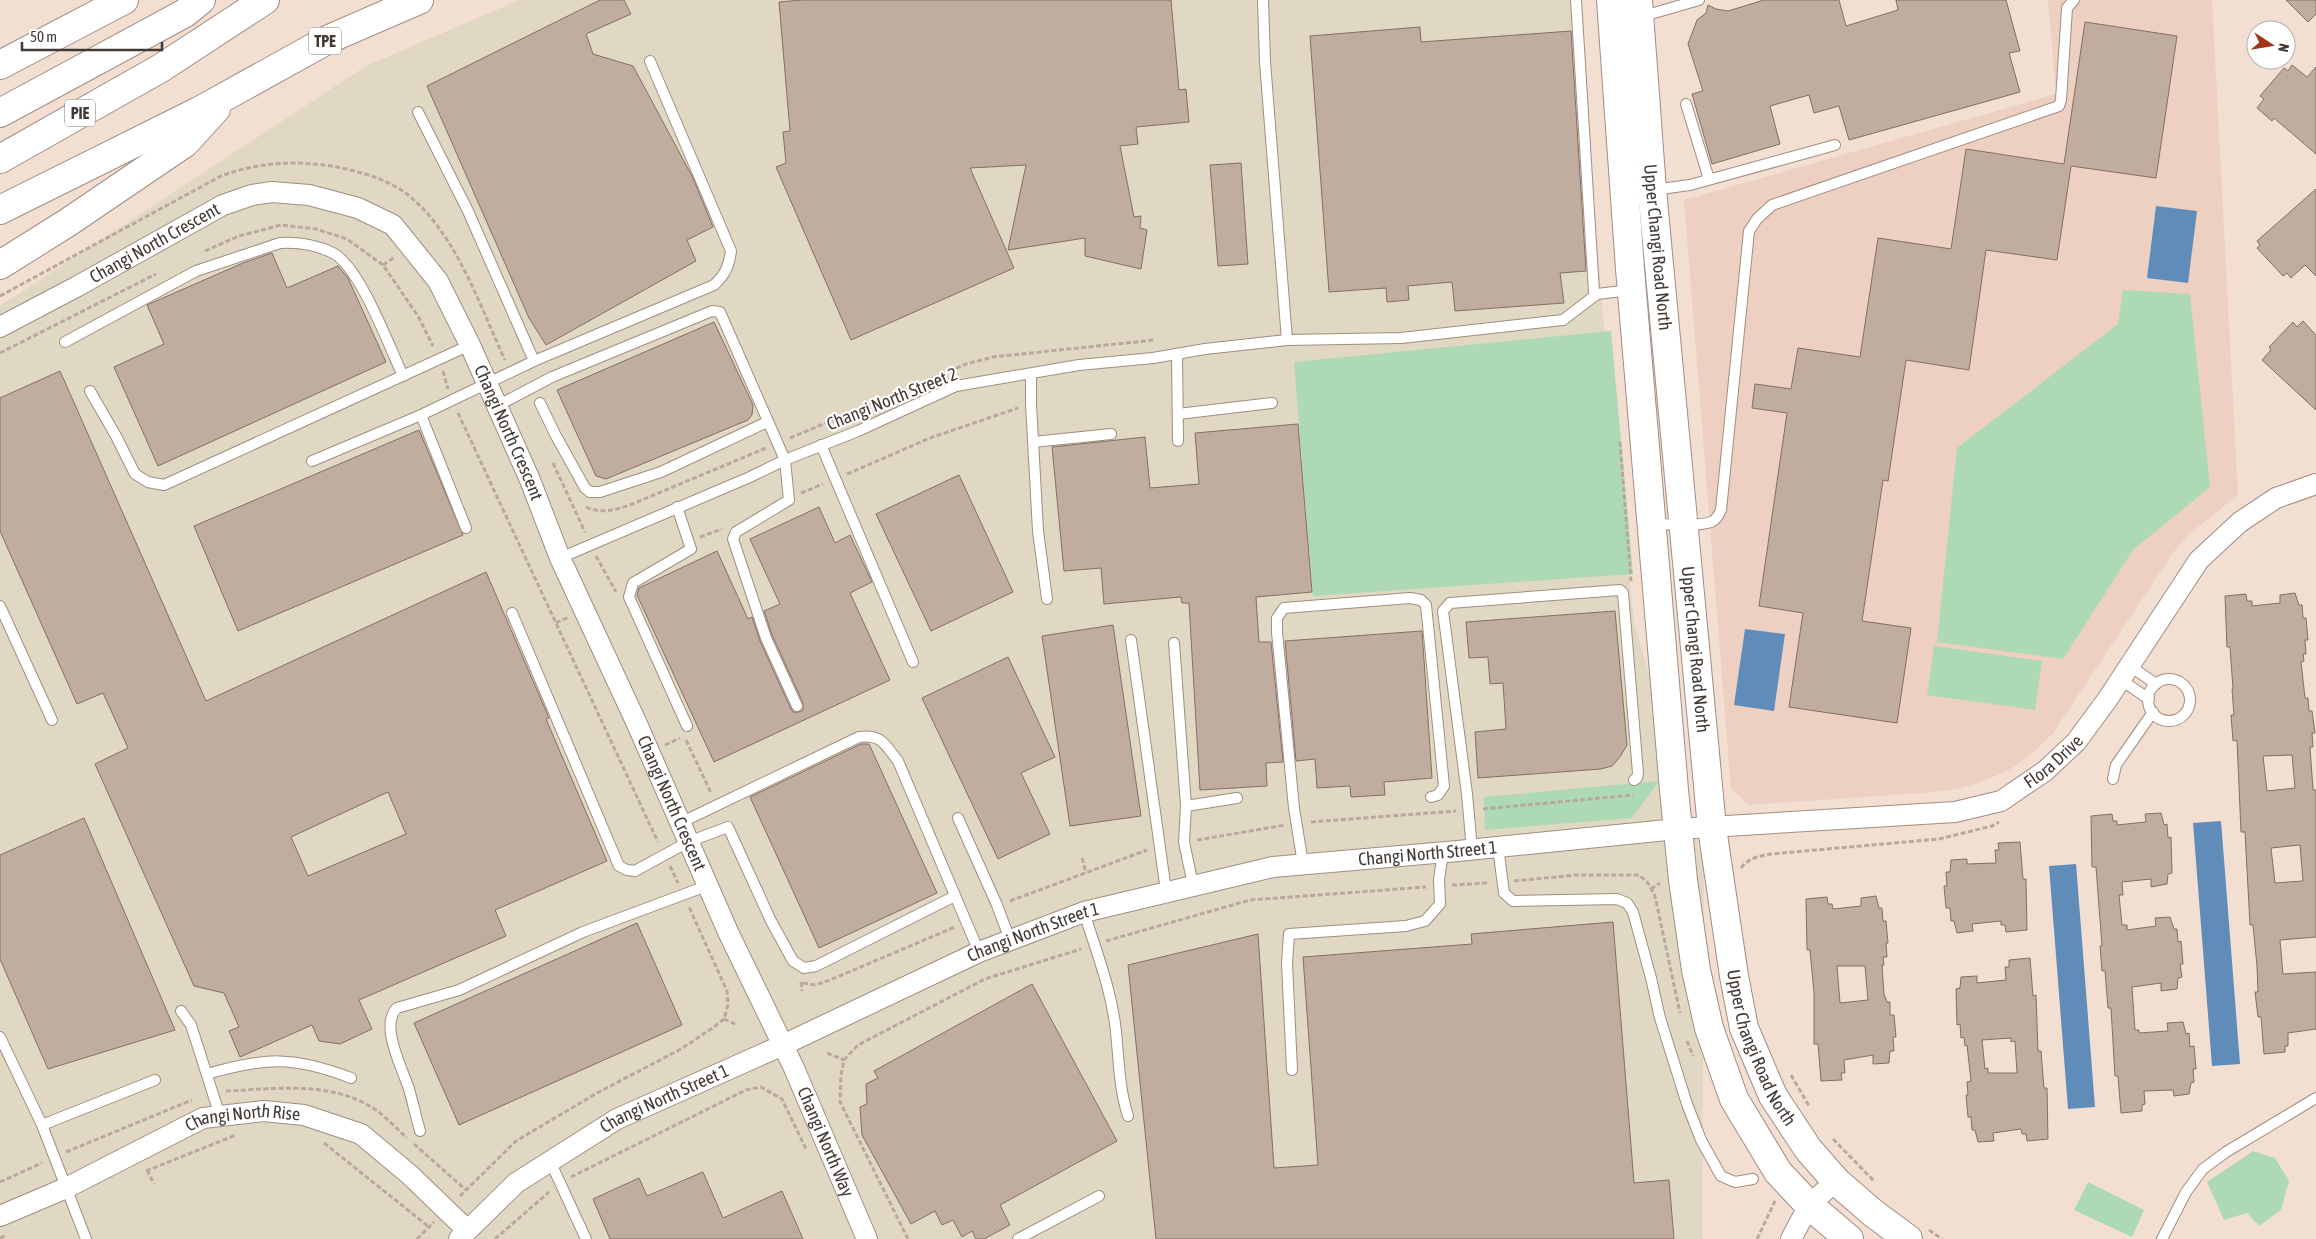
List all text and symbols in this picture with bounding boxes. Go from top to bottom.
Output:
scale bar [22,20,162,52]
north arrow [2246,20,2296,70]
road number: TPE [309,27,341,54]
text: 50 m [30,28,57,45]
text: N [2275,42,2292,53]
road number: PIE [65,100,95,126]
street label: Upper Changi Road North [1640,163,1676,331]
street label: Changi North Crescent [86,198,223,287]
street label: Changi North Crescent [470,361,548,503]
street label: Changi North Street 2 [823,363,960,434]
street label: Upper Changi Road North [1677,565,1714,734]
street label: Flora Drive [2020,731,2087,792]
street label: Changi North Crescent [633,732,711,874]
street label: Changi North Street 1 [1357,836,1498,870]
street label: Changi North Street 1 [964,898,1101,966]
street label: Upper Changi Road North [1723,968,1801,1130]
street label: Changi North Street 1 [596,1060,732,1137]
street label: Changi North Way [793,1084,859,1200]
street label: Changi North Rise [181,1100,301,1135]

